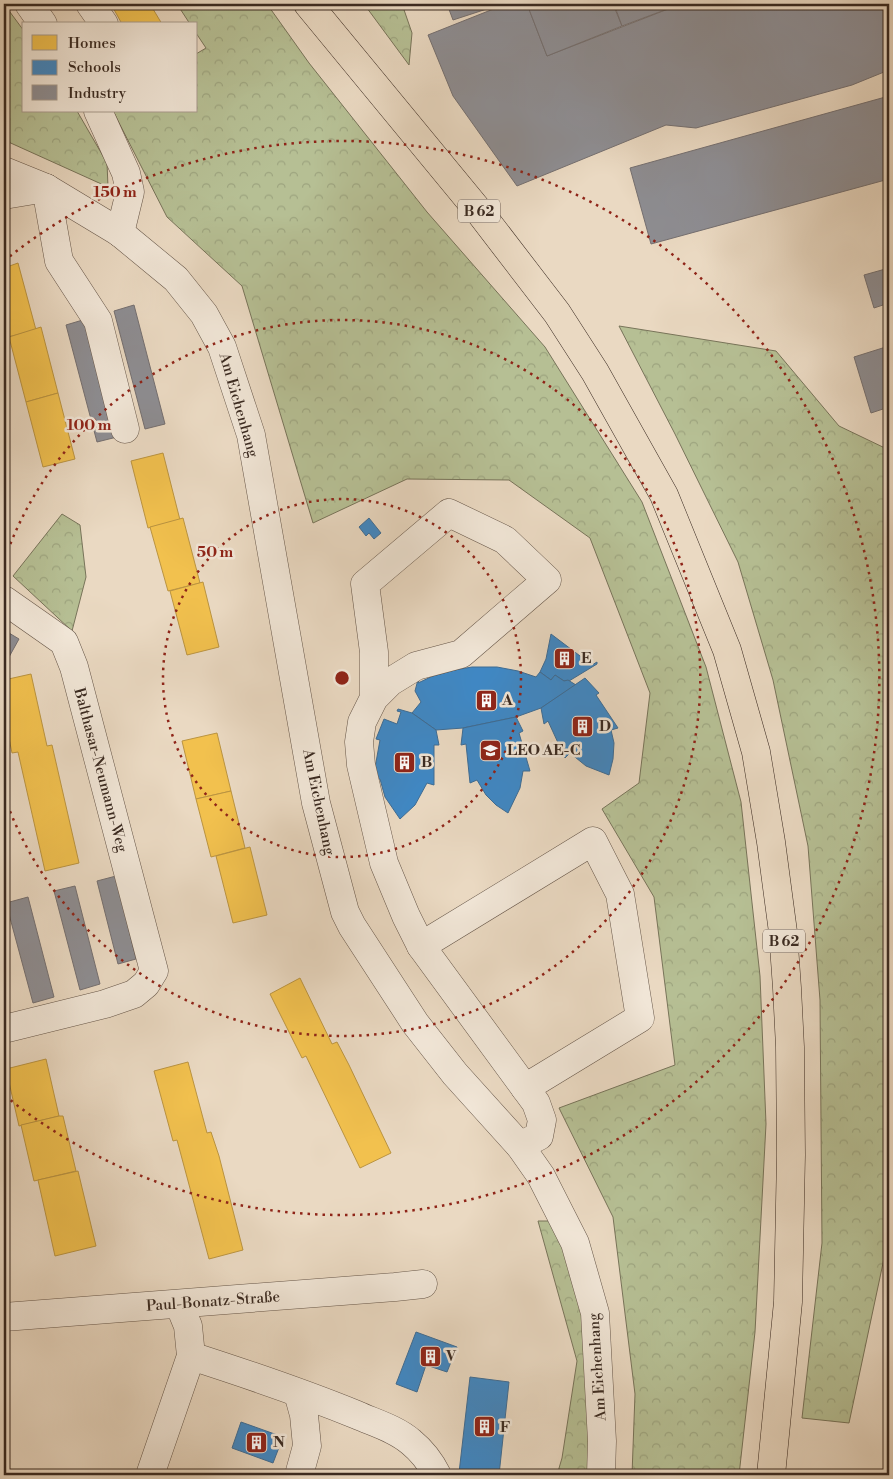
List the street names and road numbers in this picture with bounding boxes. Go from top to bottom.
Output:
road number: B 62 [458,200,500,222]
street label: Am Eichenhang [214,350,263,460]
street label: Balthasar-Neumann-Weg [69,685,132,855]
street label: Am Eichenhang [298,746,339,857]
road number: B 62 [763,929,805,952]
street label: Paul-Bonatz-Straße [145,1287,281,1316]
street label: Am Eichenhang [584,1312,611,1422]

